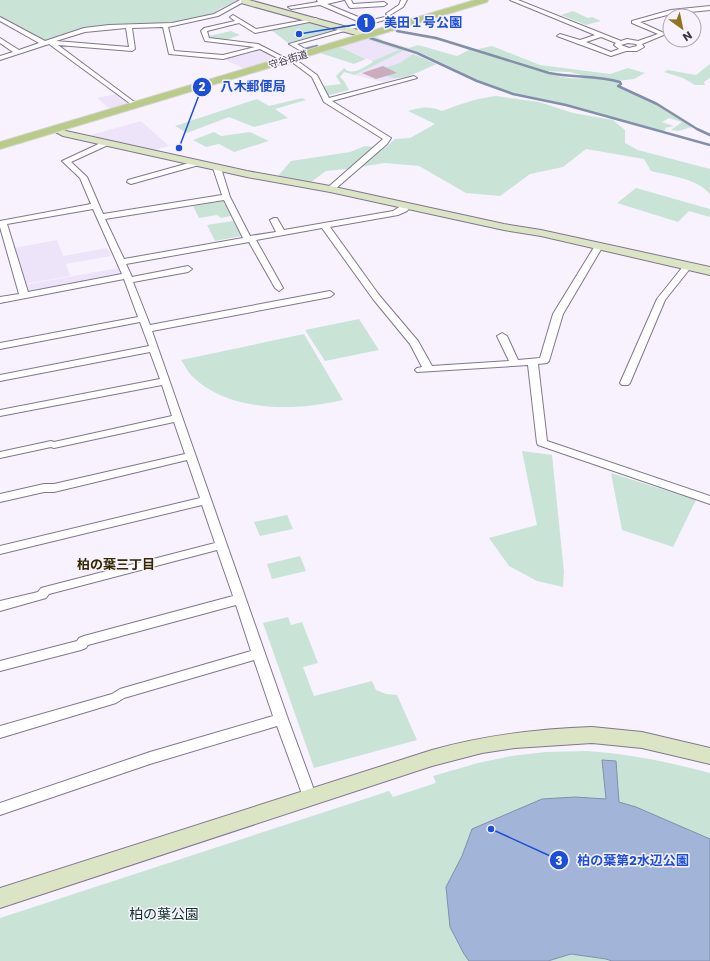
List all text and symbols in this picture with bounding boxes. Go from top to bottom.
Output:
north arrow [662,8,702,48]
callout: 美田１号公園 [356,10,470,35]
text: 美田１号公園 [384,13,462,32]
text: 1 [364,14,368,31]
text: N [680,27,695,45]
street label: 守谷街道 [267,46,309,72]
callout: 八木郵便局 [192,74,293,99]
text: 八木郵便局 [220,77,286,96]
text: 2 [199,78,206,95]
district label: 柏の葉三丁目 [77,555,155,574]
callout: 柏の葉第2水辺公園 [549,848,696,873]
text: 柏の葉第2水辺公園 [577,851,689,870]
text: 3 [555,852,563,869]
park label: 柏の葉公園 [129,904,199,924]

